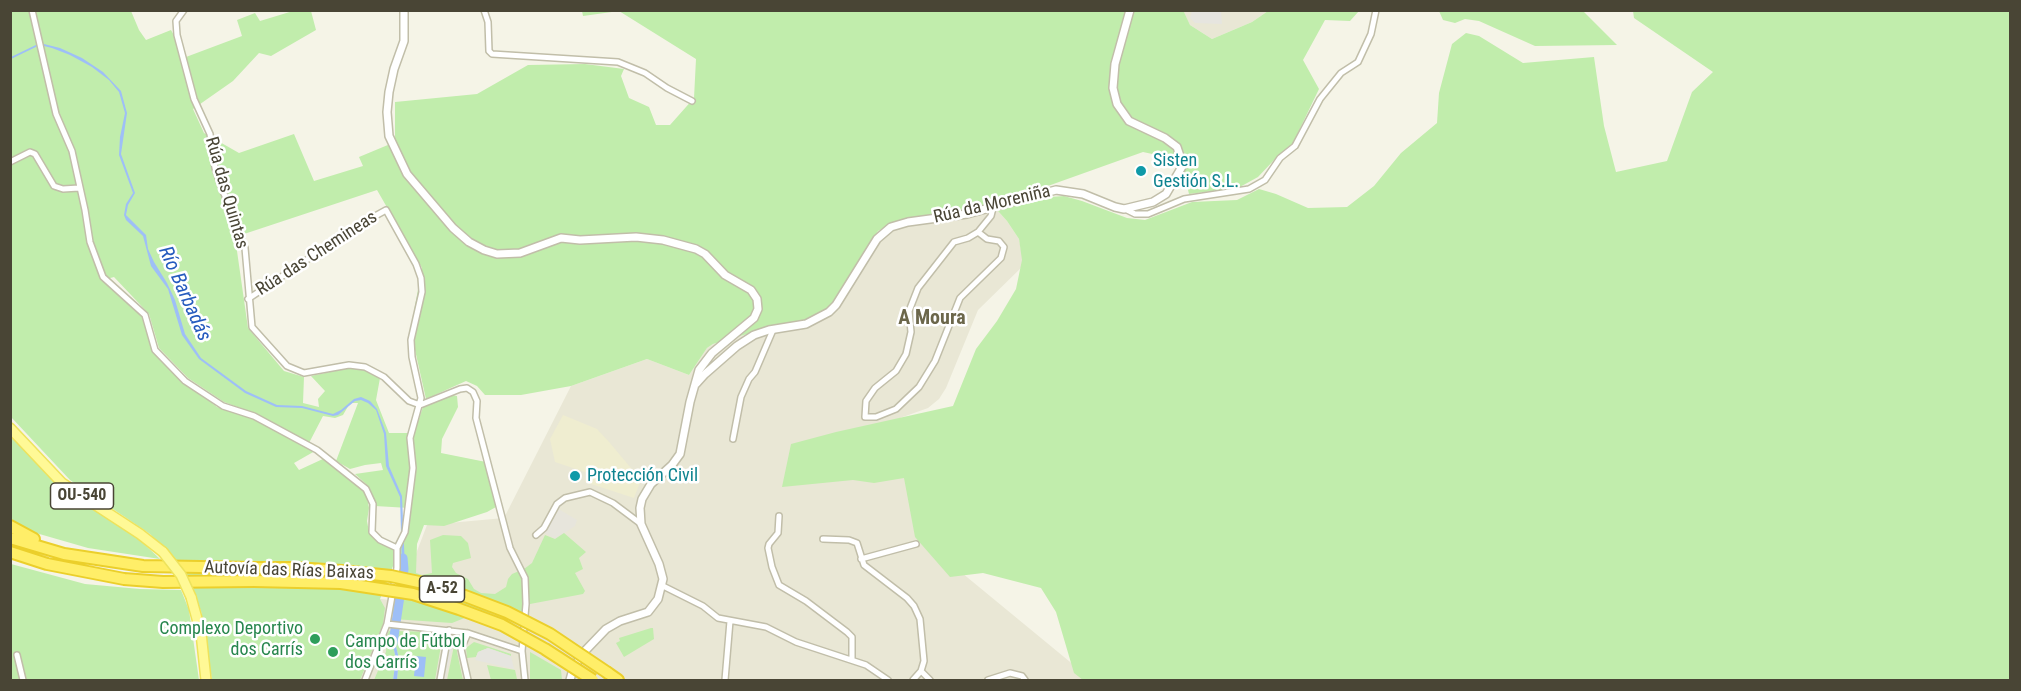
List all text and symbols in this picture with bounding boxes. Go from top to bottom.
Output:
street label: Rúa das Quintas [200,135,252,251]
place label: Sisten Gestión S.L. [1153,150,1239,192]
marker: Sisten Gestión S.L. [1134,164,1148,178]
street label: Rúa da Moreniña [931,181,1053,229]
street label: Rúa das Chemineas [252,207,382,301]
water label: Río Barbadás [152,243,216,345]
district label: A Moura [898,307,966,331]
place label: Protección Civil [587,465,698,487]
marker: Protección Civil [568,469,582,483]
road number: OU-540 [50,483,113,509]
street label: Autovía das Rías Baixas [204,557,374,585]
road number: A-52 [420,576,464,602]
place label: Complexo Deportivo dos Carrís [159,618,303,660]
place label: Campo de Fútbol dos Carrís [345,631,465,674]
marker: Complexo Deportivo dos Carrís [308,632,322,646]
marker: Campo de Fútbol dos Carrís [326,645,340,659]

